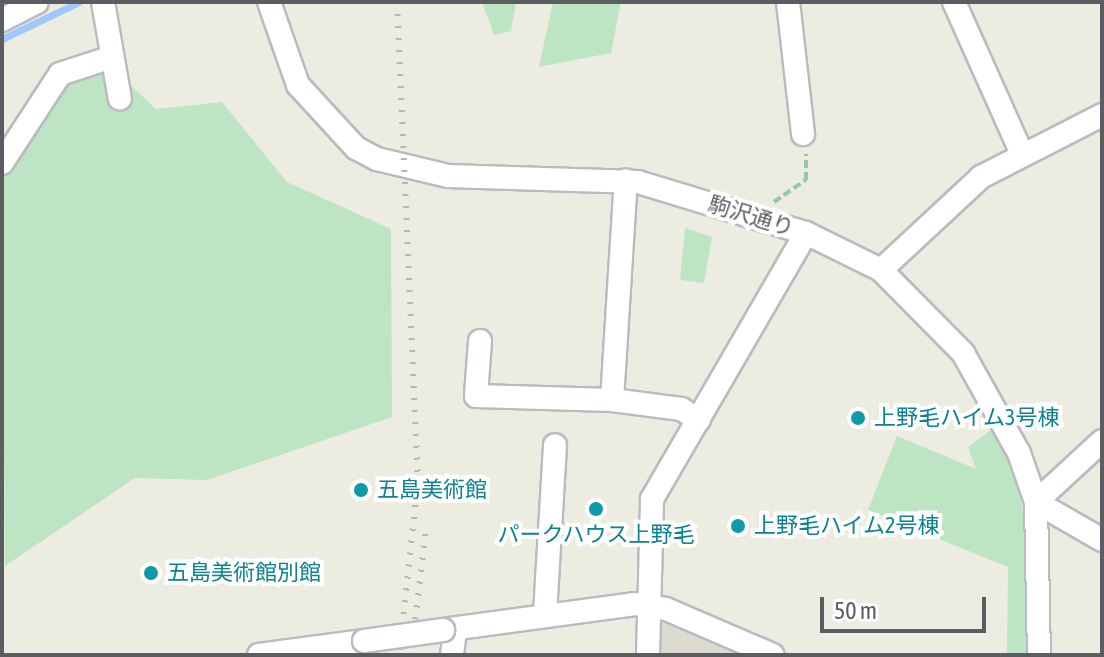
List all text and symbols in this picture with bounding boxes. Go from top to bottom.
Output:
street label: 駒沢通り [705,191,797,241]
place label: 上野毛ハイム3号棟 [874,405,1060,431]
marker: 上野毛ハイム3号棟 [849,409,867,427]
place label: 五島美術館 [377,477,487,503]
marker: 五島美術館 [352,481,370,499]
marker: パークハウス上野毛 [587,500,605,518]
place label: 上野毛ハイム2号棟 [754,513,940,539]
marker: 上野毛ハイム2号棟 [729,517,747,535]
place label: パークハウス上野毛 [497,522,695,548]
place label: 五島美術館別館 [167,560,321,586]
marker: 五島美術館別館 [142,564,160,582]
scale bar [824,581,990,631]
text: 50 m [834,597,877,624]

